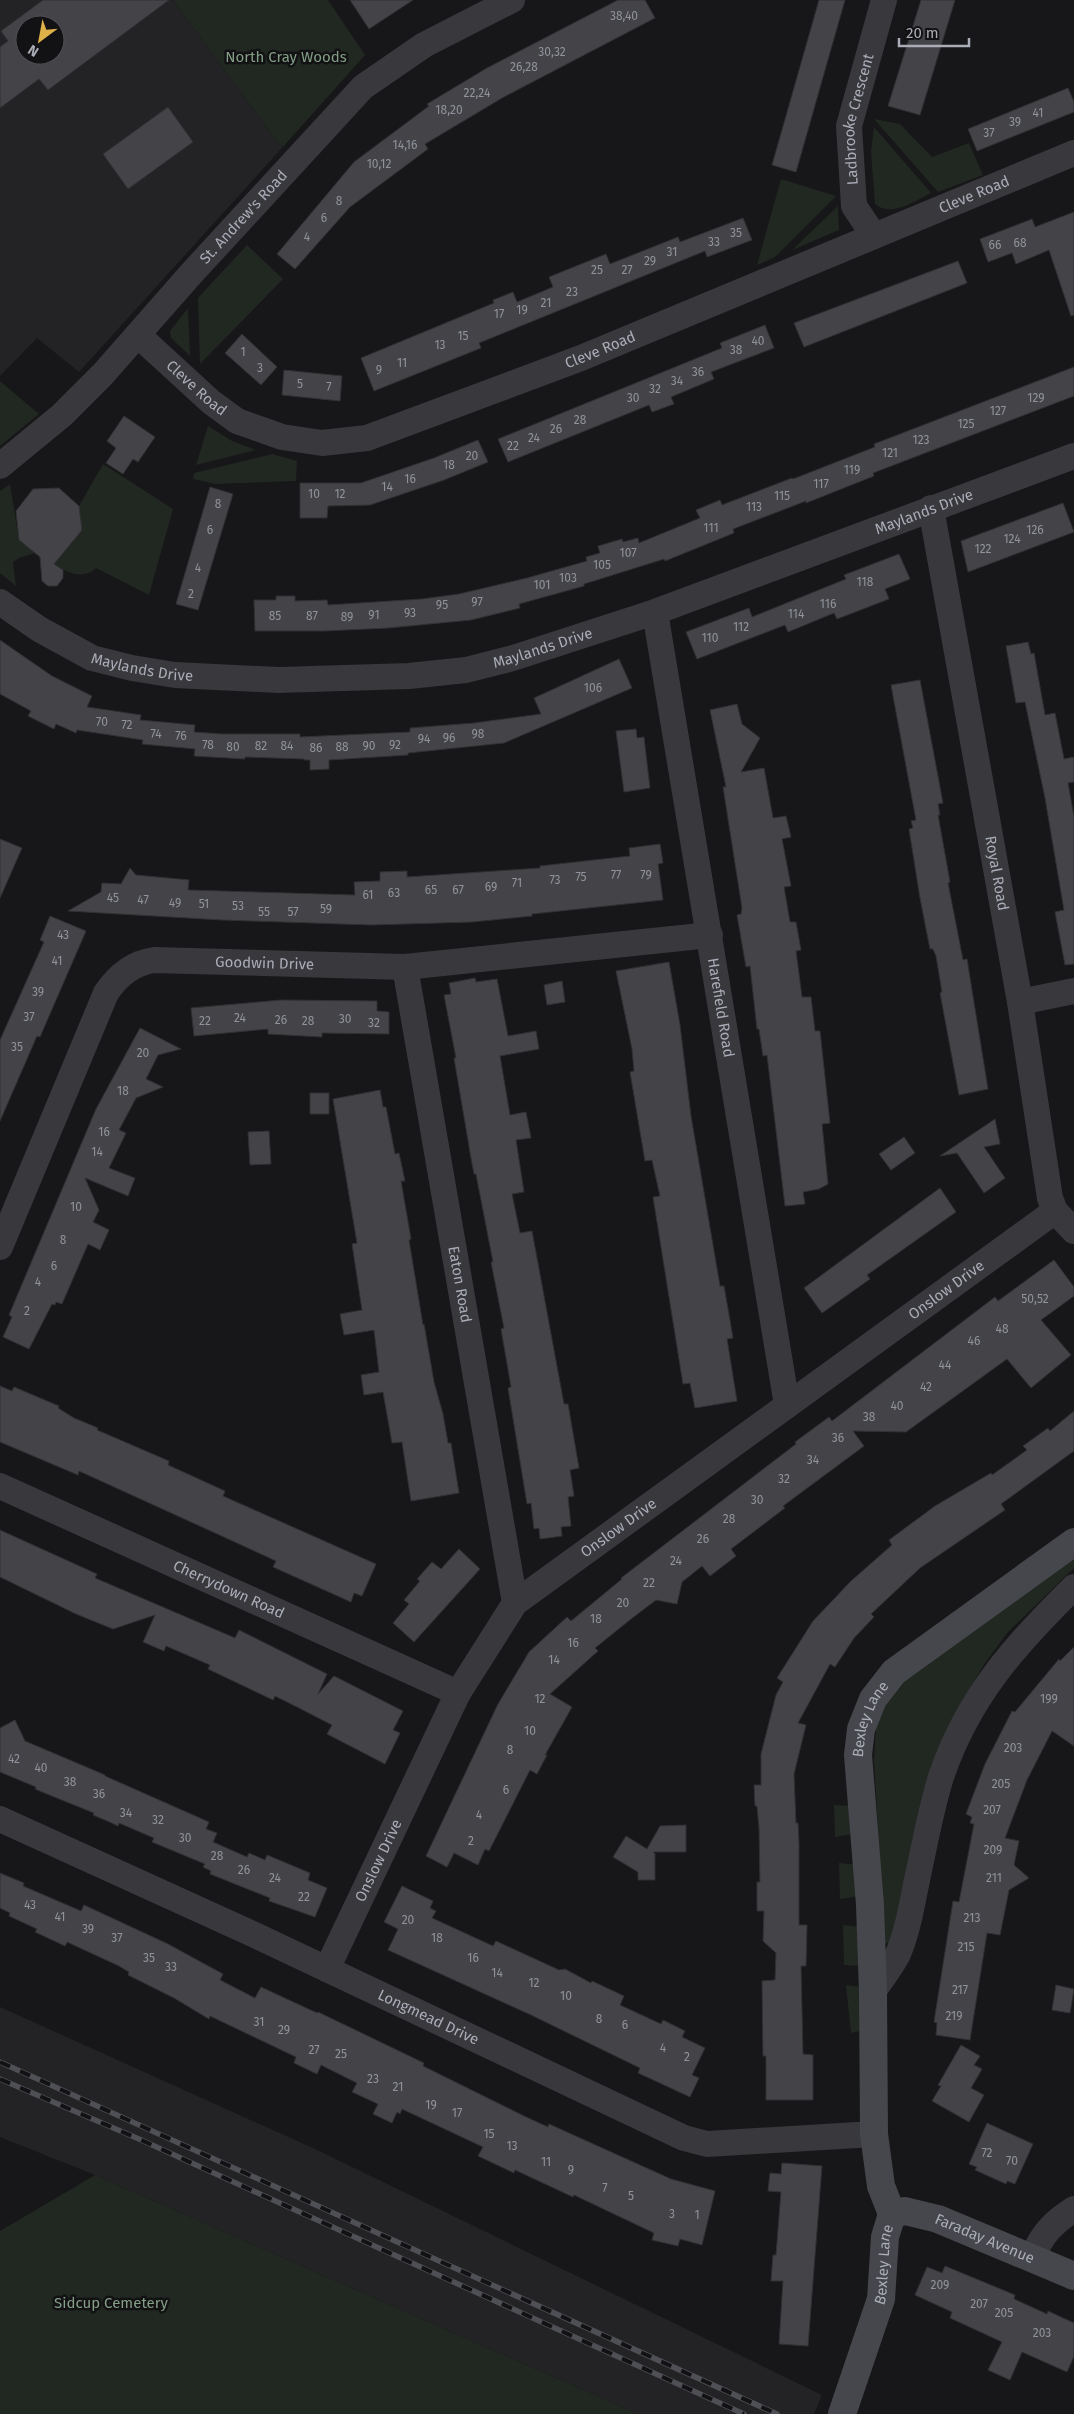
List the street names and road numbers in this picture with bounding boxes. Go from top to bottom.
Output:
street label: Ladbrooke Crescent [840,51,878,186]
street label: St. Andrew's Road [196,166,291,267]
street label: Cleve Road [936,172,1012,217]
street label: Cleve Road [562,327,638,372]
street label: Cleve Road [163,356,230,419]
street label: Maylands Drive [872,485,976,538]
street label: Maylands Drive [491,624,595,672]
street label: Maylands Drive [89,649,194,685]
street label: Royal Road [981,834,1012,912]
street label: Goodwin Drive [215,953,314,973]
street label: Harefield Road [704,956,738,1059]
street label: Eaton Road [444,1245,475,1324]
street label: Onslow Drive [905,1256,988,1323]
street label: Onslow Drive [577,1494,660,1561]
street label: Cherrydown Road [170,1556,287,1622]
street label: Bexley Lane [849,1678,893,1758]
street label: Onslow Drive [351,1816,406,1905]
street label: Longmead Drive [375,1985,482,2049]
street label: Faraday Avenue [932,2210,1037,2267]
street label: Bexley Lane [871,2222,897,2307]

